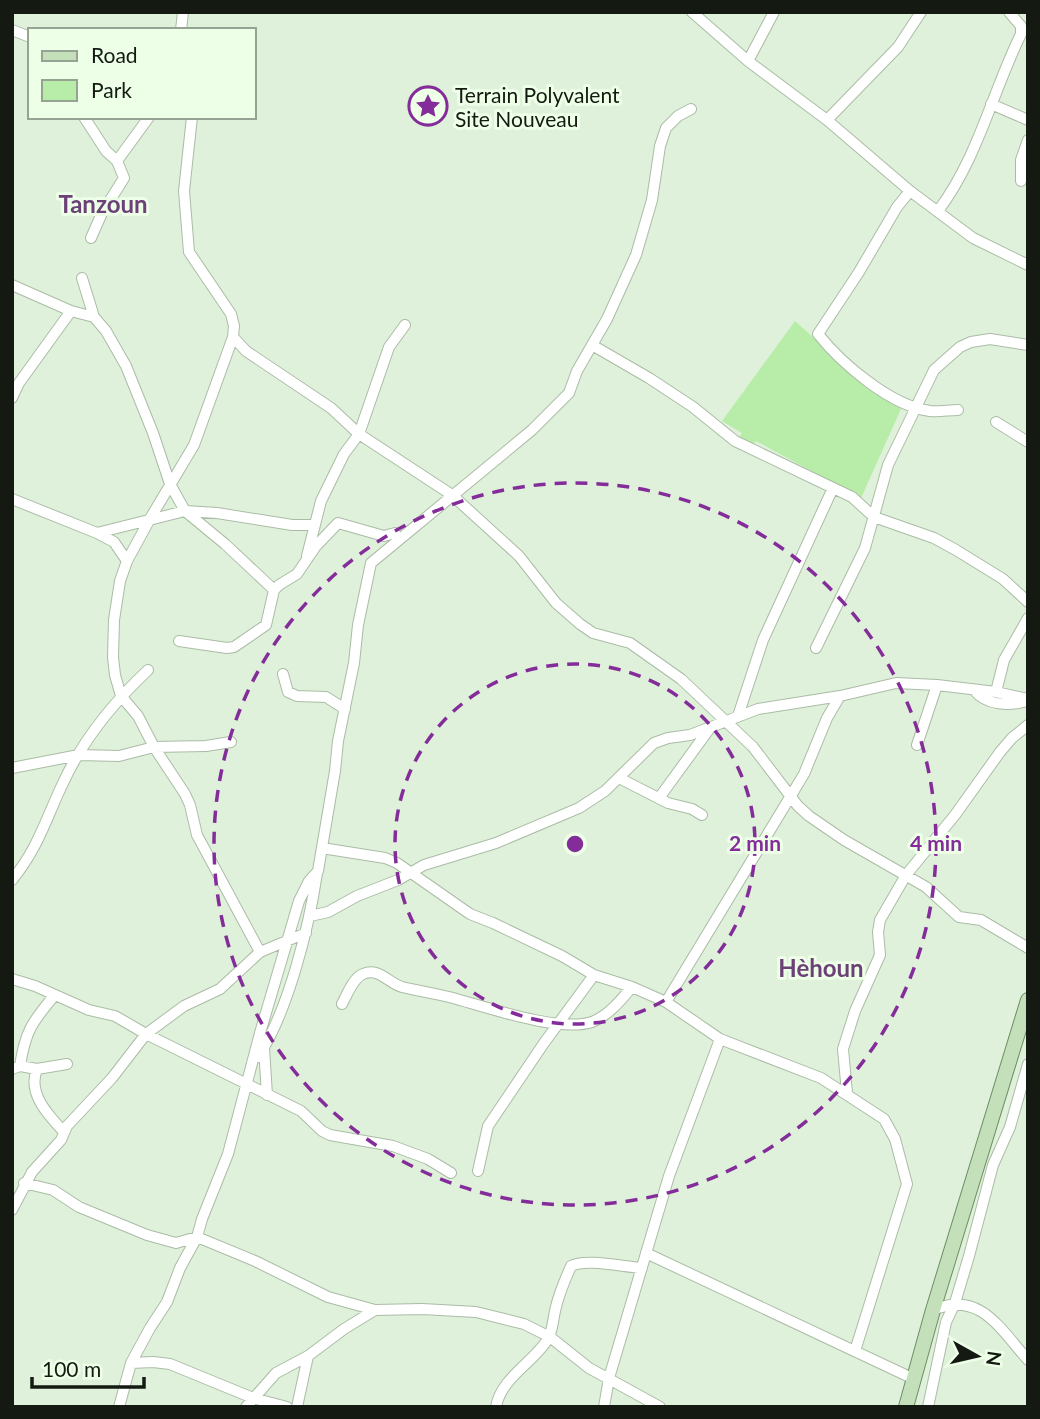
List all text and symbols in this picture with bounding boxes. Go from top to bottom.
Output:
legend [28,28,256,119]
text: Road [91,42,138,67]
text: Park [91,77,132,102]
place label: Terrain Polyvalent Site Nouveau [455,82,620,131]
place icon: Terrain Polyvalent Site Nouveau [407,85,449,127]
district label: Tanzoun [58,189,148,218]
text: 2 min [729,830,781,855]
text: 4 min [910,830,962,855]
centre of rings [563,832,587,856]
district label: Hèhoun [778,953,864,982]
north arrow [942,1321,1012,1391]
scale bar [32,1346,144,1390]
text: N [982,1350,1007,1367]
text: 100 m [42,1356,101,1381]

